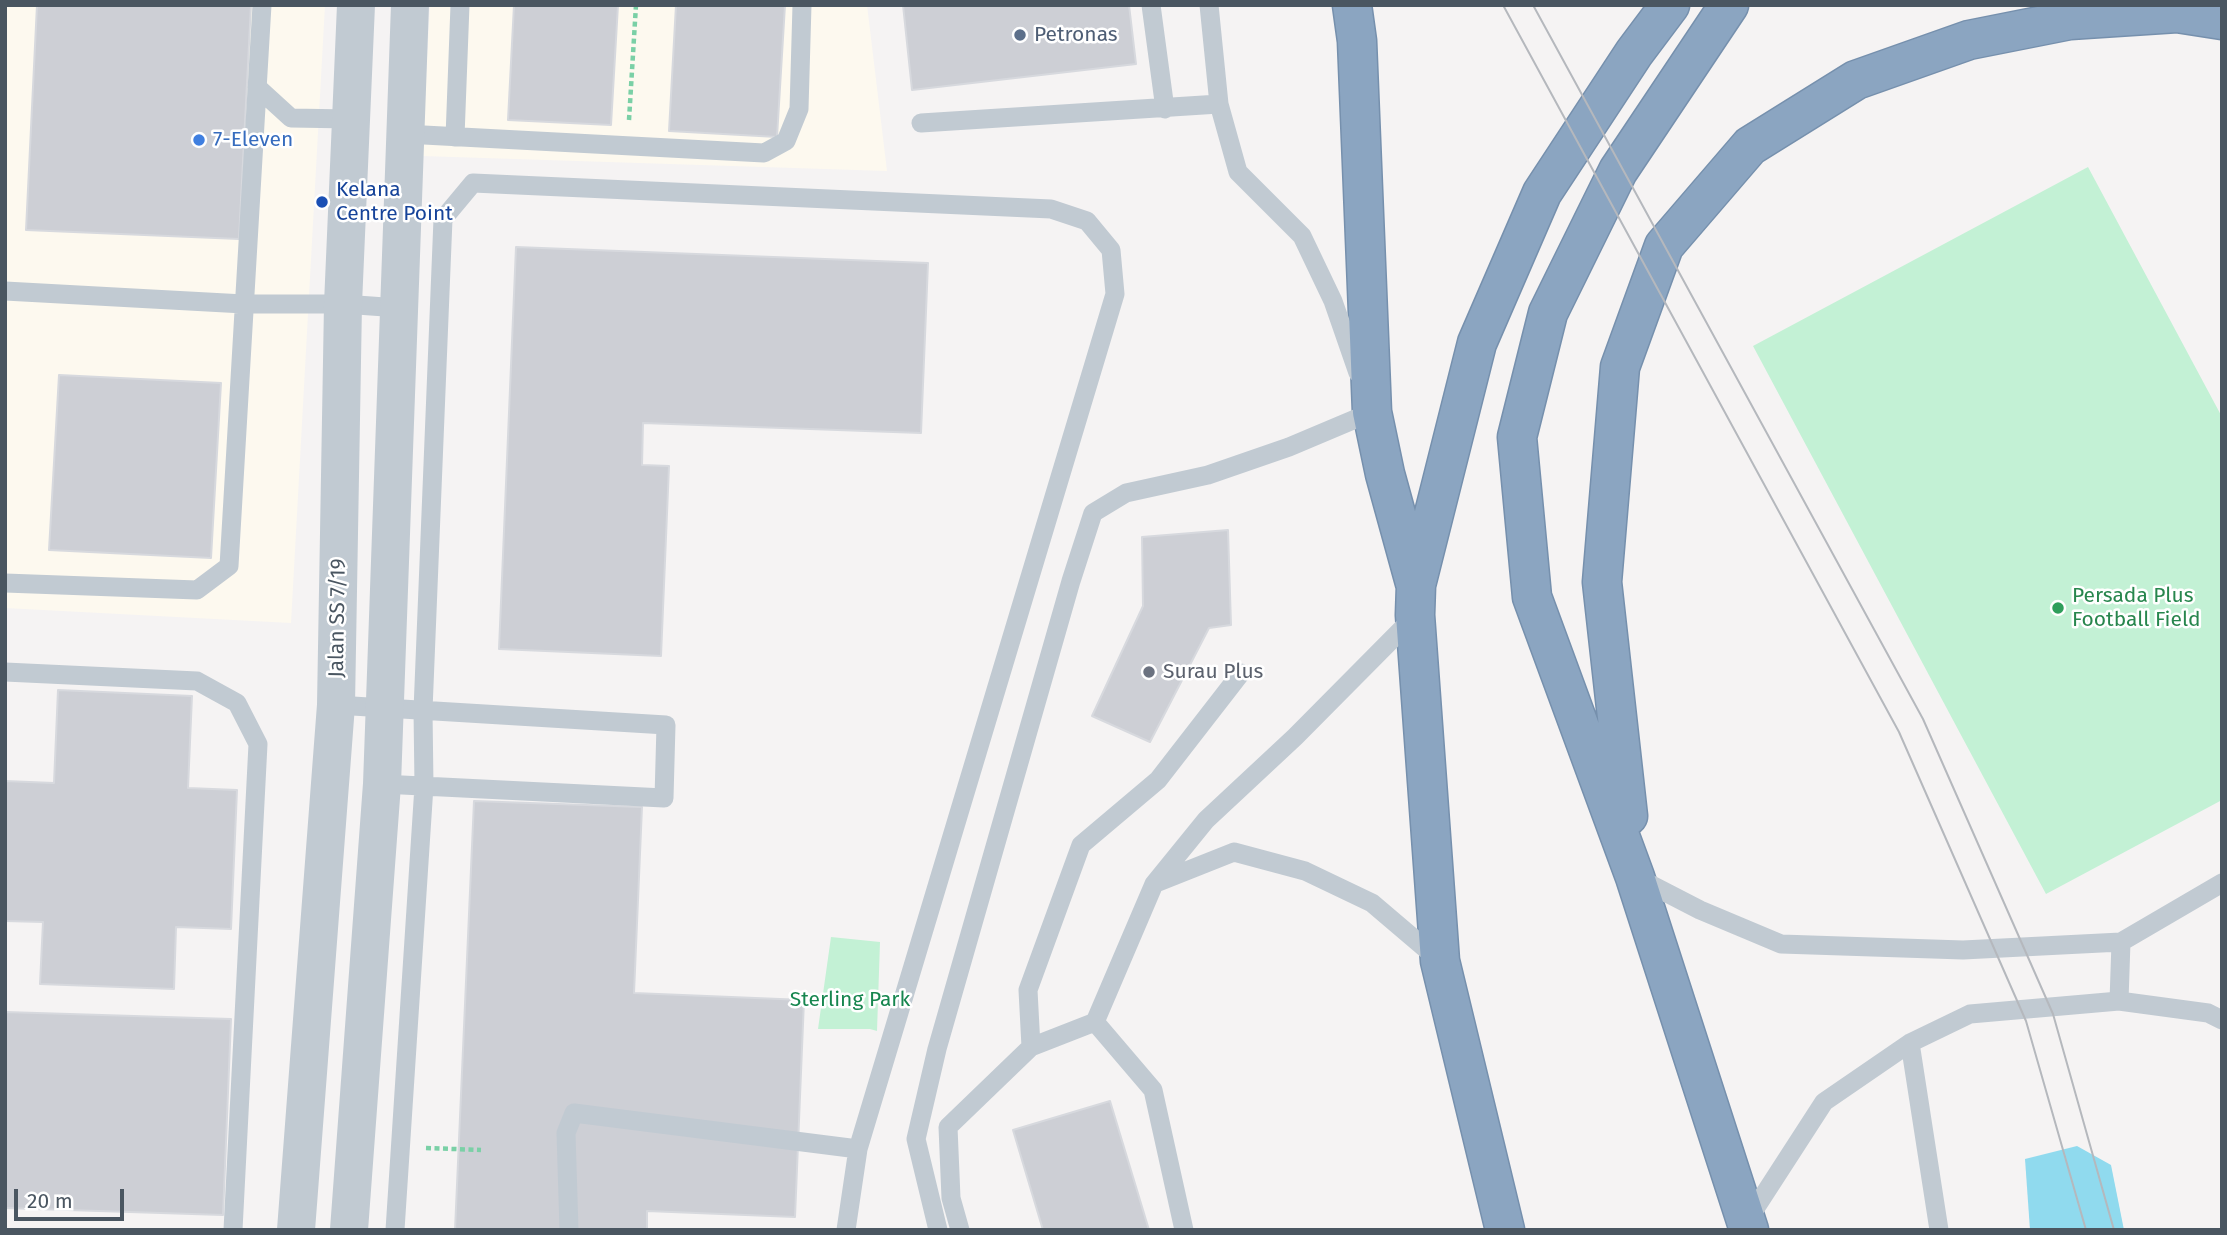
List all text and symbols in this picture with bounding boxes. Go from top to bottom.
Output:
place label: Petronas [1034,22,1118,48]
marker: Petronas [1012,27,1028,43]
place label: 7-Eleven [213,127,293,153]
marker: 7-Eleven [191,132,207,148]
place label: Kelana Centre Point [336,177,453,227]
marker: Kelana Centre Point [314,194,330,210]
street label: Jalan SS 7/19 [324,558,352,678]
place label: Persada Plus Football Field [2072,583,2201,633]
marker: Persada Plus Football Field [2050,600,2066,616]
place label: Surau Plus [1163,659,1263,685]
marker: Surau Plus [1141,664,1157,680]
park label: Sterling Park [790,987,910,1013]
scale bar [18,1176,128,1220]
text: 20 m [27,1188,73,1214]

